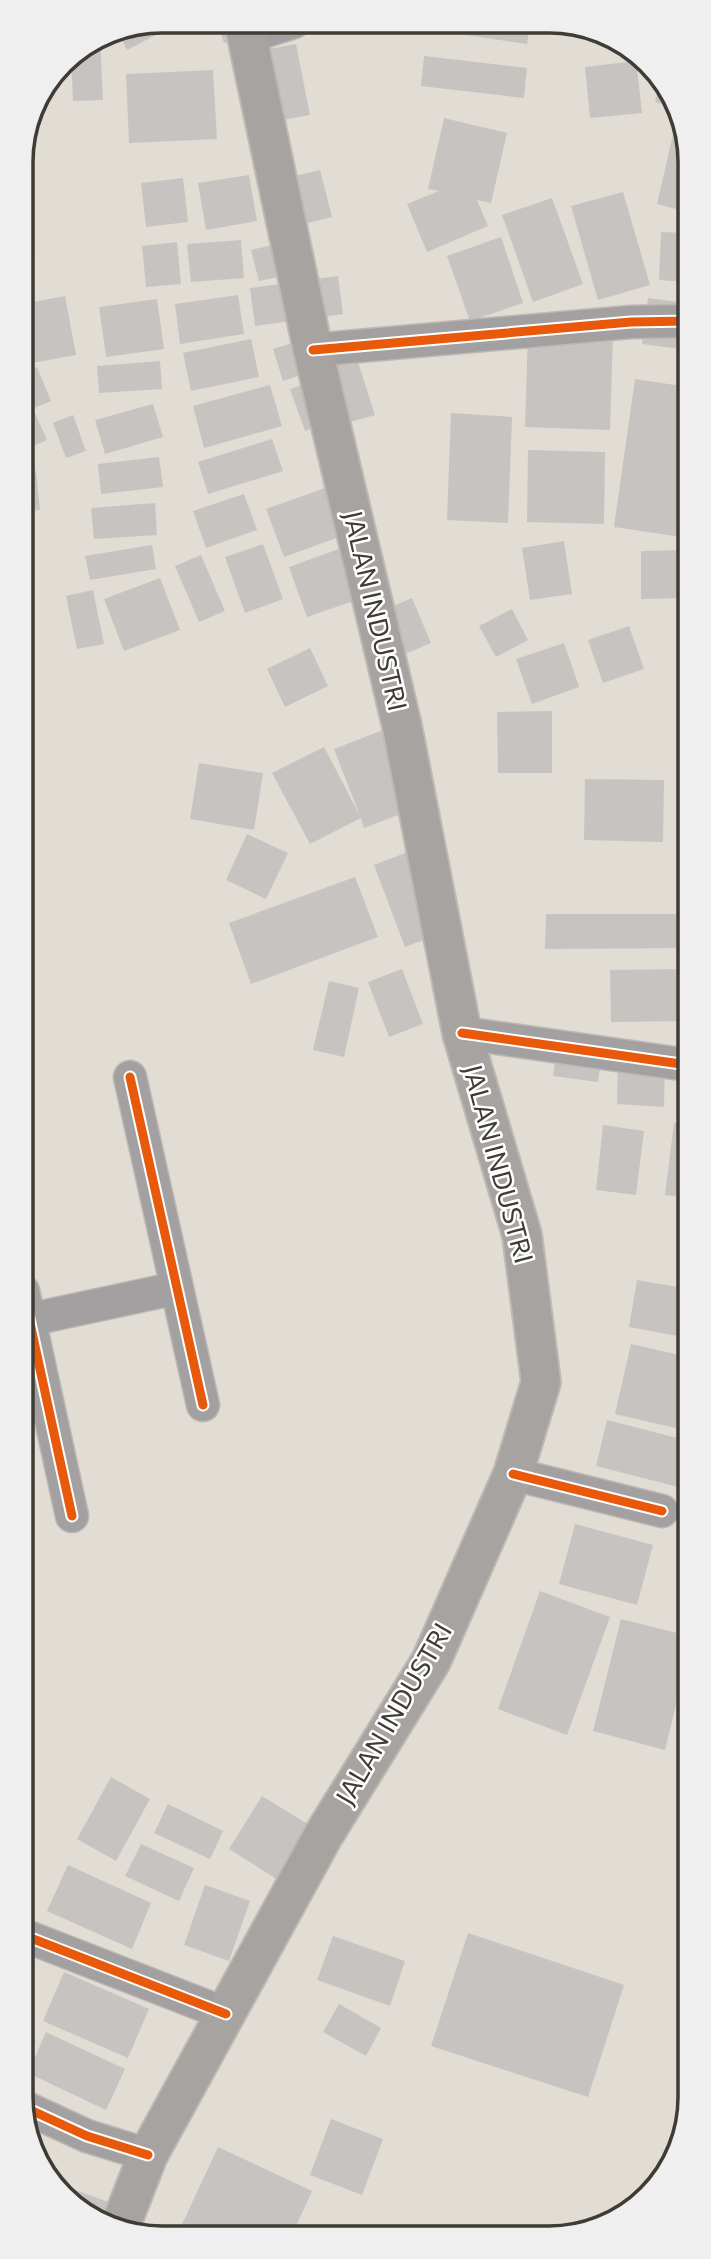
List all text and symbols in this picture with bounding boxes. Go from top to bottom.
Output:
street label: JALAN INDUSTRI [338,508,415,714]
street label: JALAN INDUSTRI [458,1061,541,1266]
street label: JALAN INDUSTRI [328,1617,457,1809]

